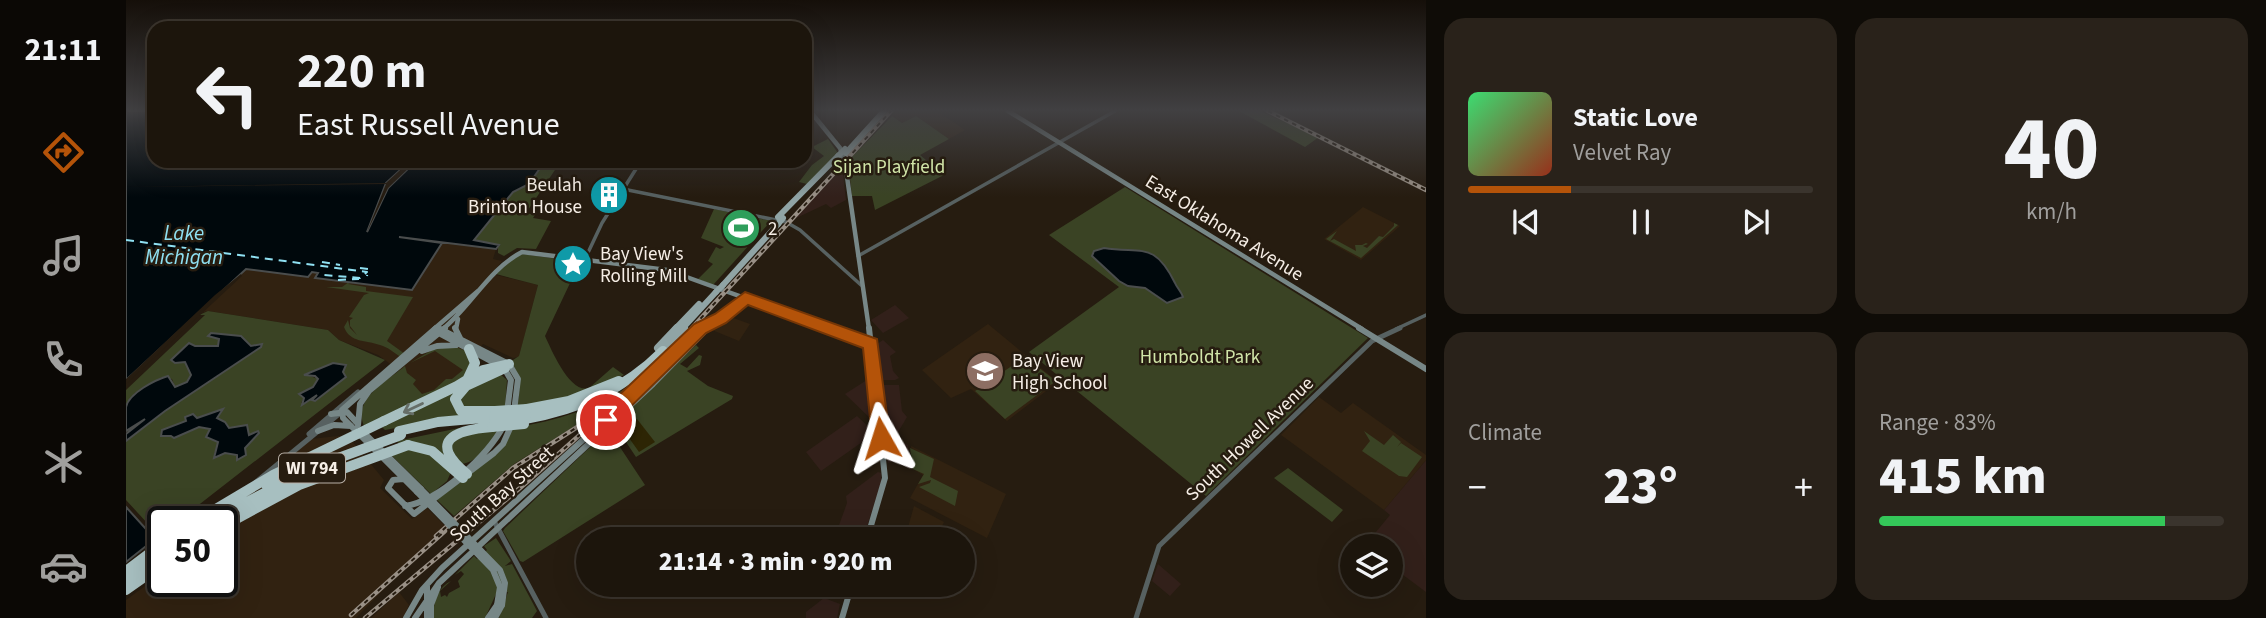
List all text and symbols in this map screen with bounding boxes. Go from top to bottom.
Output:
text: 21:11 [24,27,102,73]
text: 220 m [297,37,426,107]
icon: left [182,49,273,140]
text: 40 [2003,85,2100,214]
text: Static Love [1573,99,1698,136]
text: East Russell Avenue [297,102,560,148]
icon: directions [39,128,88,177]
text: Velvet Ray [1573,136,1671,169]
park label: Sijan Playfield [833,154,945,181]
street label: East Oklahoma Avenue [1140,169,1309,288]
place label: Beulah Brinton House [468,172,582,221]
building icon: Beulah Brinton House [588,174,630,216]
text: km/h [2026,195,2077,228]
icon: previous [1507,203,1545,241]
icon: pause [1622,203,1660,241]
icon: next [1737,203,1775,241]
sports icon: 2 [720,207,762,249]
place label: 2 [768,216,777,243]
water label: Lake Michigan [145,218,223,272]
icon: music [39,231,88,280]
place label: Bay View's Rolling Mill [600,241,687,290]
place icon: Bay View's Rolling Mill [552,243,594,285]
icon: phone [39,335,88,384]
park label: Humboldt Park [1140,344,1261,371]
place label: Bay View High School [1012,348,1108,397]
school or university icon: Bay View High School [964,350,1006,392]
street label: South Howell Avenue [1180,371,1320,507]
pin [576,390,636,450]
one-way arrow [403,401,424,415]
icon: arrive [587,401,625,439]
position arrow [844,401,918,475]
text: Range · 83% [1879,406,1996,439]
text: Climate [1468,416,1542,449]
icon: climate [39,438,88,487]
street label: South Bay Street [444,439,561,548]
text: 415 km [1879,440,2047,514]
text: 23° [1603,450,1678,524]
road number: WI 794 [279,454,345,482]
text: − [1468,461,1487,515]
text: + [1794,461,1813,515]
speed limit sign: 50 [147,506,238,597]
map controls [1340,534,1403,597]
button: layers [1340,534,1403,597]
icon: car [39,542,88,591]
text: 21:14 · 3 min · 920 m [659,543,892,580]

